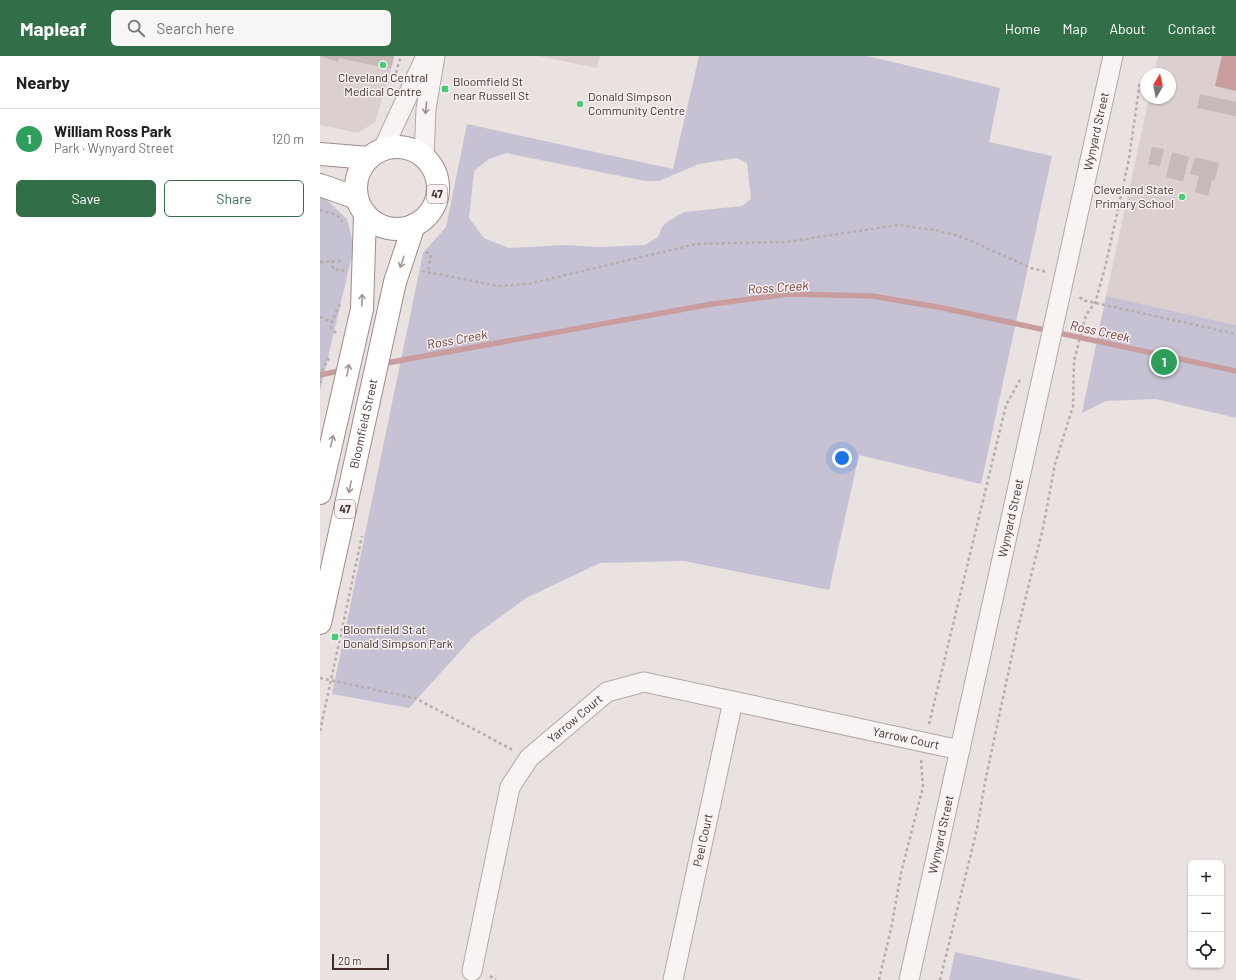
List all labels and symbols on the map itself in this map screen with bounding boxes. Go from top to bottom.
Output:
marker: Cleveland Central Medical Centre [378,60,388,70]
north arrow [1140,68,1176,104]
place label: Cleveland Central Medical Centre [338,70,428,98]
place label: Bloomfield St near Russell St [453,74,529,102]
marker: Bloomfield St near Russell St [440,84,450,94]
place label: Donald Simpson Community Centre [588,89,685,117]
street label: Wynyard Street [1080,91,1111,172]
marker: Donald Simpson Community Centre [575,99,585,109]
one-way arrow [423,101,430,114]
place label: Cleveland State Primary School [1094,182,1174,210]
road number: 47 [427,185,447,203]
marker: Cleveland State Primary School [1177,192,1187,202]
one-way arrow [398,256,405,269]
water label: Ross Creek [747,277,810,297]
one-way arrow [358,294,366,307]
water label: Ross Creek [1069,317,1132,345]
water label: Ross Creek [426,326,489,352]
pin: 1 [1151,347,1177,377]
one-way arrow [344,364,352,377]
street label: Bloomfield Street [346,377,380,470]
one-way arrow [328,435,336,448]
your location [832,448,852,468]
street label: Wynyard Street [995,477,1025,558]
one-way arrow [346,480,354,493]
road number: 47 [335,500,355,518]
place label: Bloomfield St at Donald Simpson Park [343,622,453,650]
marker: Bloomfield St at Donald Simpson Park [330,632,340,642]
street label: Yarrow Court [544,691,605,745]
street label: Yarrow Court [872,723,941,751]
street label: Wynyard Street [925,794,956,875]
street label: Peel Court [690,812,715,868]
scale bar [332,952,389,971]

